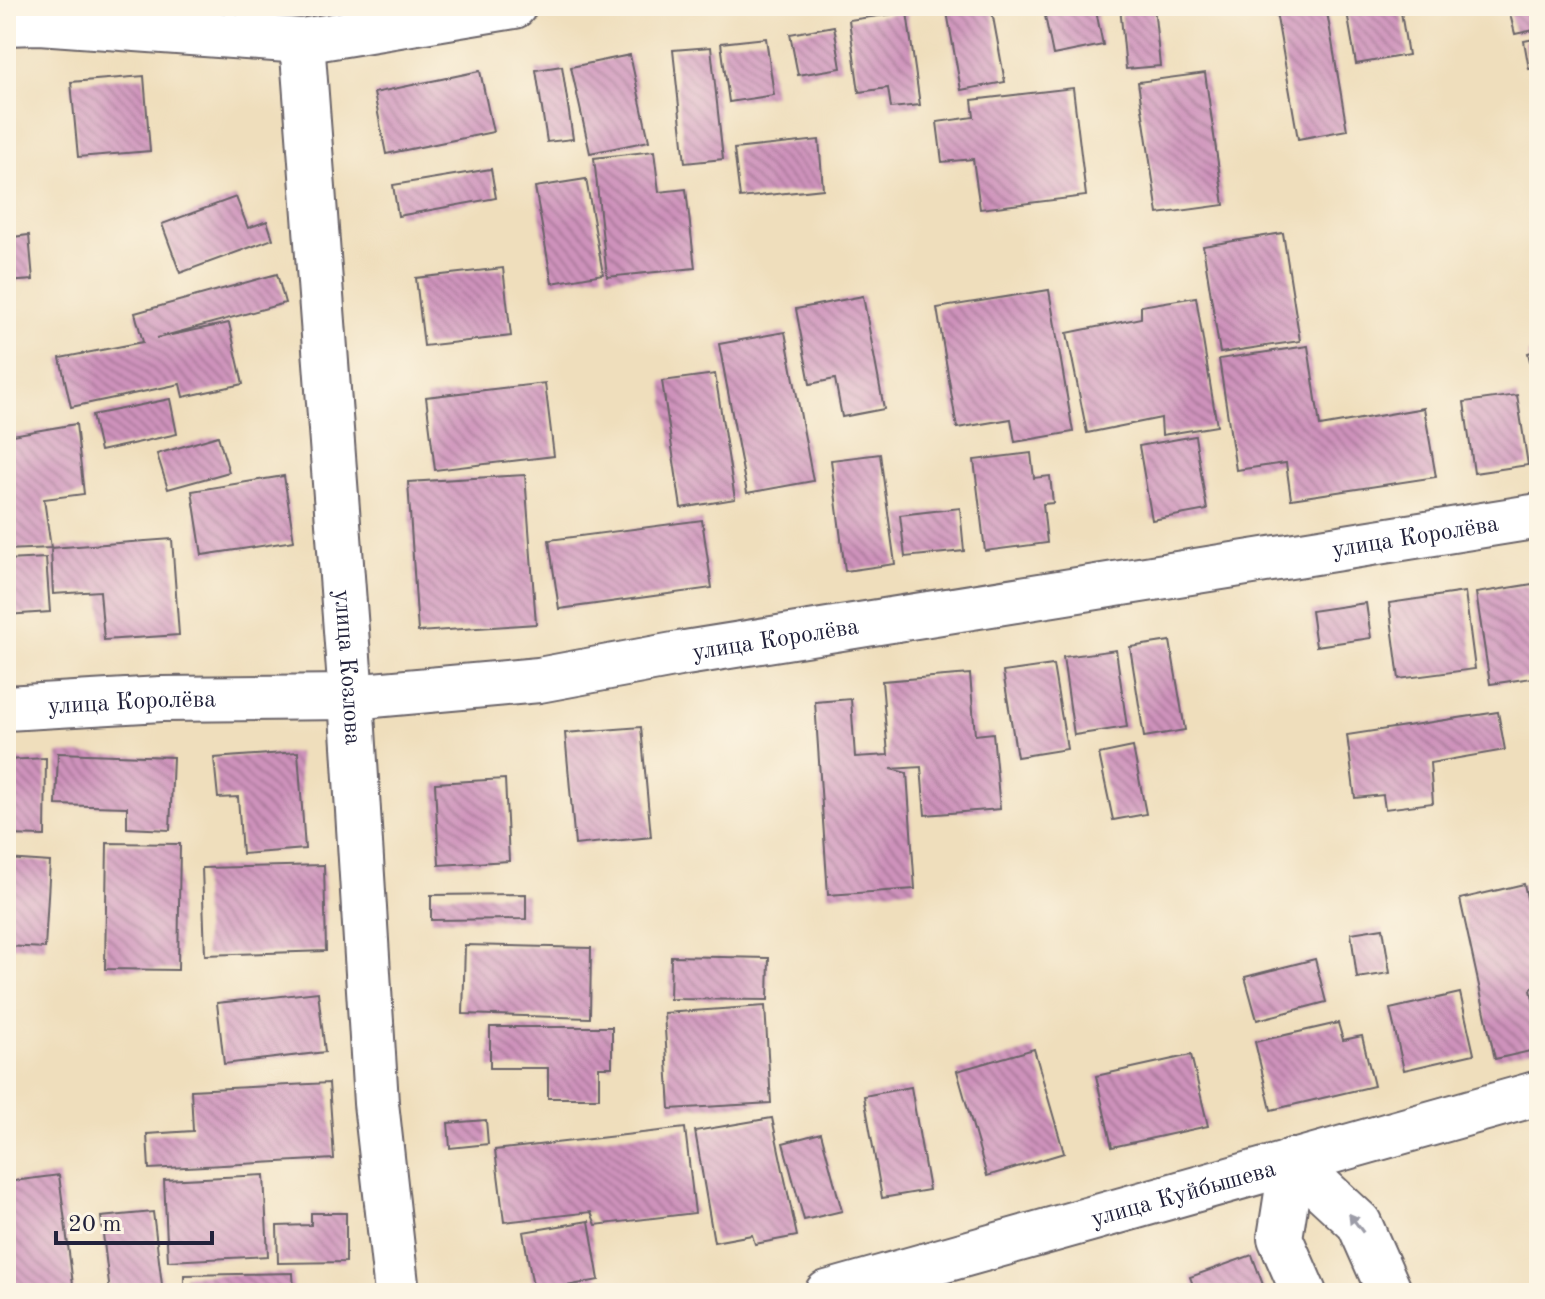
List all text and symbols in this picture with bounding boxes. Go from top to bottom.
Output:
street label: улица Королёва [1330,513,1501,563]
street label: улица Козлова [329,589,364,746]
street label: улица Королёва [691,615,861,666]
street label: улица Королёва [47,688,216,720]
street label: улица Куйбышева [1089,1158,1279,1232]
scale bar [56,1195,212,1245]
text: 20 m [68,1213,122,1237]
one-way arrow [1348,1213,1364,1233]

